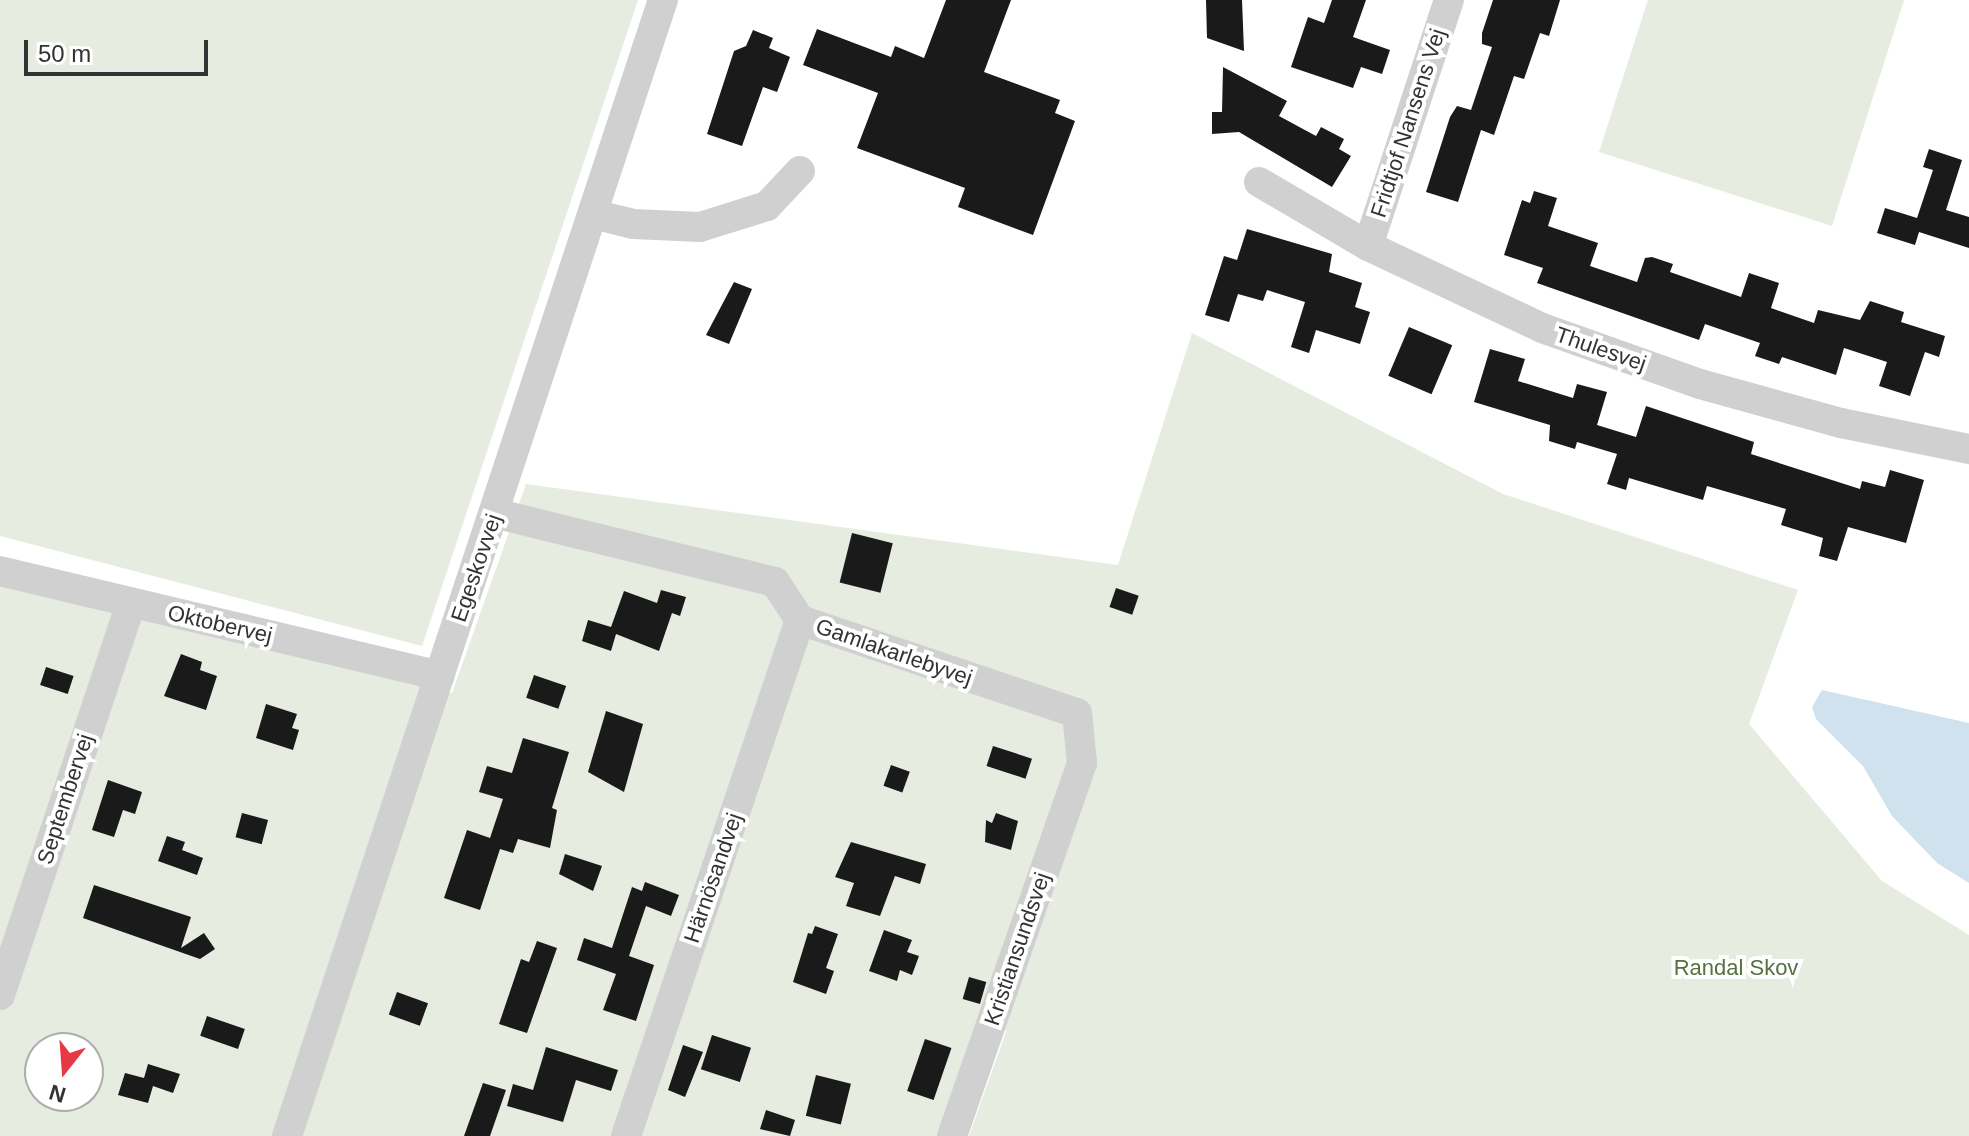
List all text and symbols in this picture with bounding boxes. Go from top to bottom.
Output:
scale bar [28,24,212,74]
street label: Fridtjof Nansens Vej [1365,25,1451,221]
text: 50 m [38,40,91,67]
street label: Thulesvej [1552,321,1650,377]
street label: Egeskovvej [445,511,507,625]
street label: Oktobervej [165,599,275,649]
street label: Gamlakarlebyvej [812,613,976,691]
street label: Septembervej [31,730,99,868]
street label: Härnösandvej [678,810,748,946]
street label: Kristiansundsvej [978,869,1056,1029]
park label: Randal Skov [1674,955,1798,981]
north arrow [24,1032,104,1112]
text: N [46,1079,69,1108]

